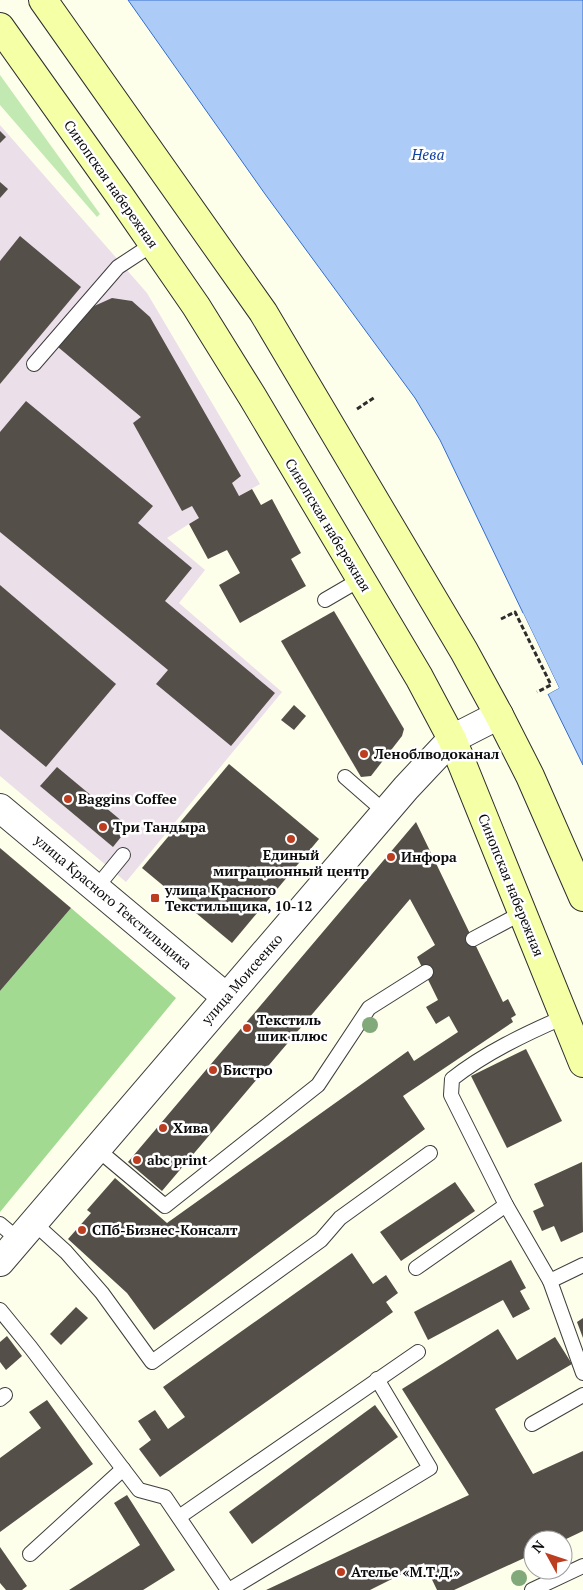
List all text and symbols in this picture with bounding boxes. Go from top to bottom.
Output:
street label: Синопская набережная [60,116,163,252]
water label: Нева [411,144,444,164]
street label: Синопская набережная [281,454,376,595]
place label: Леноблводоканал [373,744,499,763]
marker: Леноблводоканал [358,748,370,760]
place label: Baggins Coffee [78,789,177,808]
marker: Baggins Coffee [62,793,74,805]
street label: Синопская набережная [474,811,549,959]
place label: Три Тандыра [113,817,206,836]
marker: Три Тандыра [97,821,109,833]
street label: улица Красного Текстильщика [30,829,196,973]
marker: Единый миграционный центр [285,833,297,845]
place label: Единый миграционный центр [213,845,370,880]
place label: Инфора [401,847,457,866]
marker: Инфора [385,851,397,863]
place label: улица Красного Текстильщика, 10-12 [164,880,312,915]
marker: улица Красного Текстильщика, 10-12 [149,892,161,904]
street label: улица Моисеенко [196,929,287,1029]
place label: Текстиль шик плюс [257,1010,328,1045]
marker: Текстиль шик плюс [241,1022,253,1034]
place label: Бистро [223,1060,273,1079]
marker: Бистро [207,1064,219,1076]
place label: Хива [173,1118,209,1137]
marker: Хива [157,1122,169,1134]
place label: abc print [147,1150,208,1169]
marker: abc print [131,1154,143,1166]
place label: СПб-Бизнес-Консалт [92,1220,238,1239]
marker: СПб-Бизнес-Консалт [76,1224,88,1236]
north arrow [523,1530,573,1580]
text: N [527,1536,549,1556]
place label: Ателье «М.Т.Д.» [351,1562,460,1581]
marker: Ателье «М.Т.Д.» [335,1566,347,1578]

